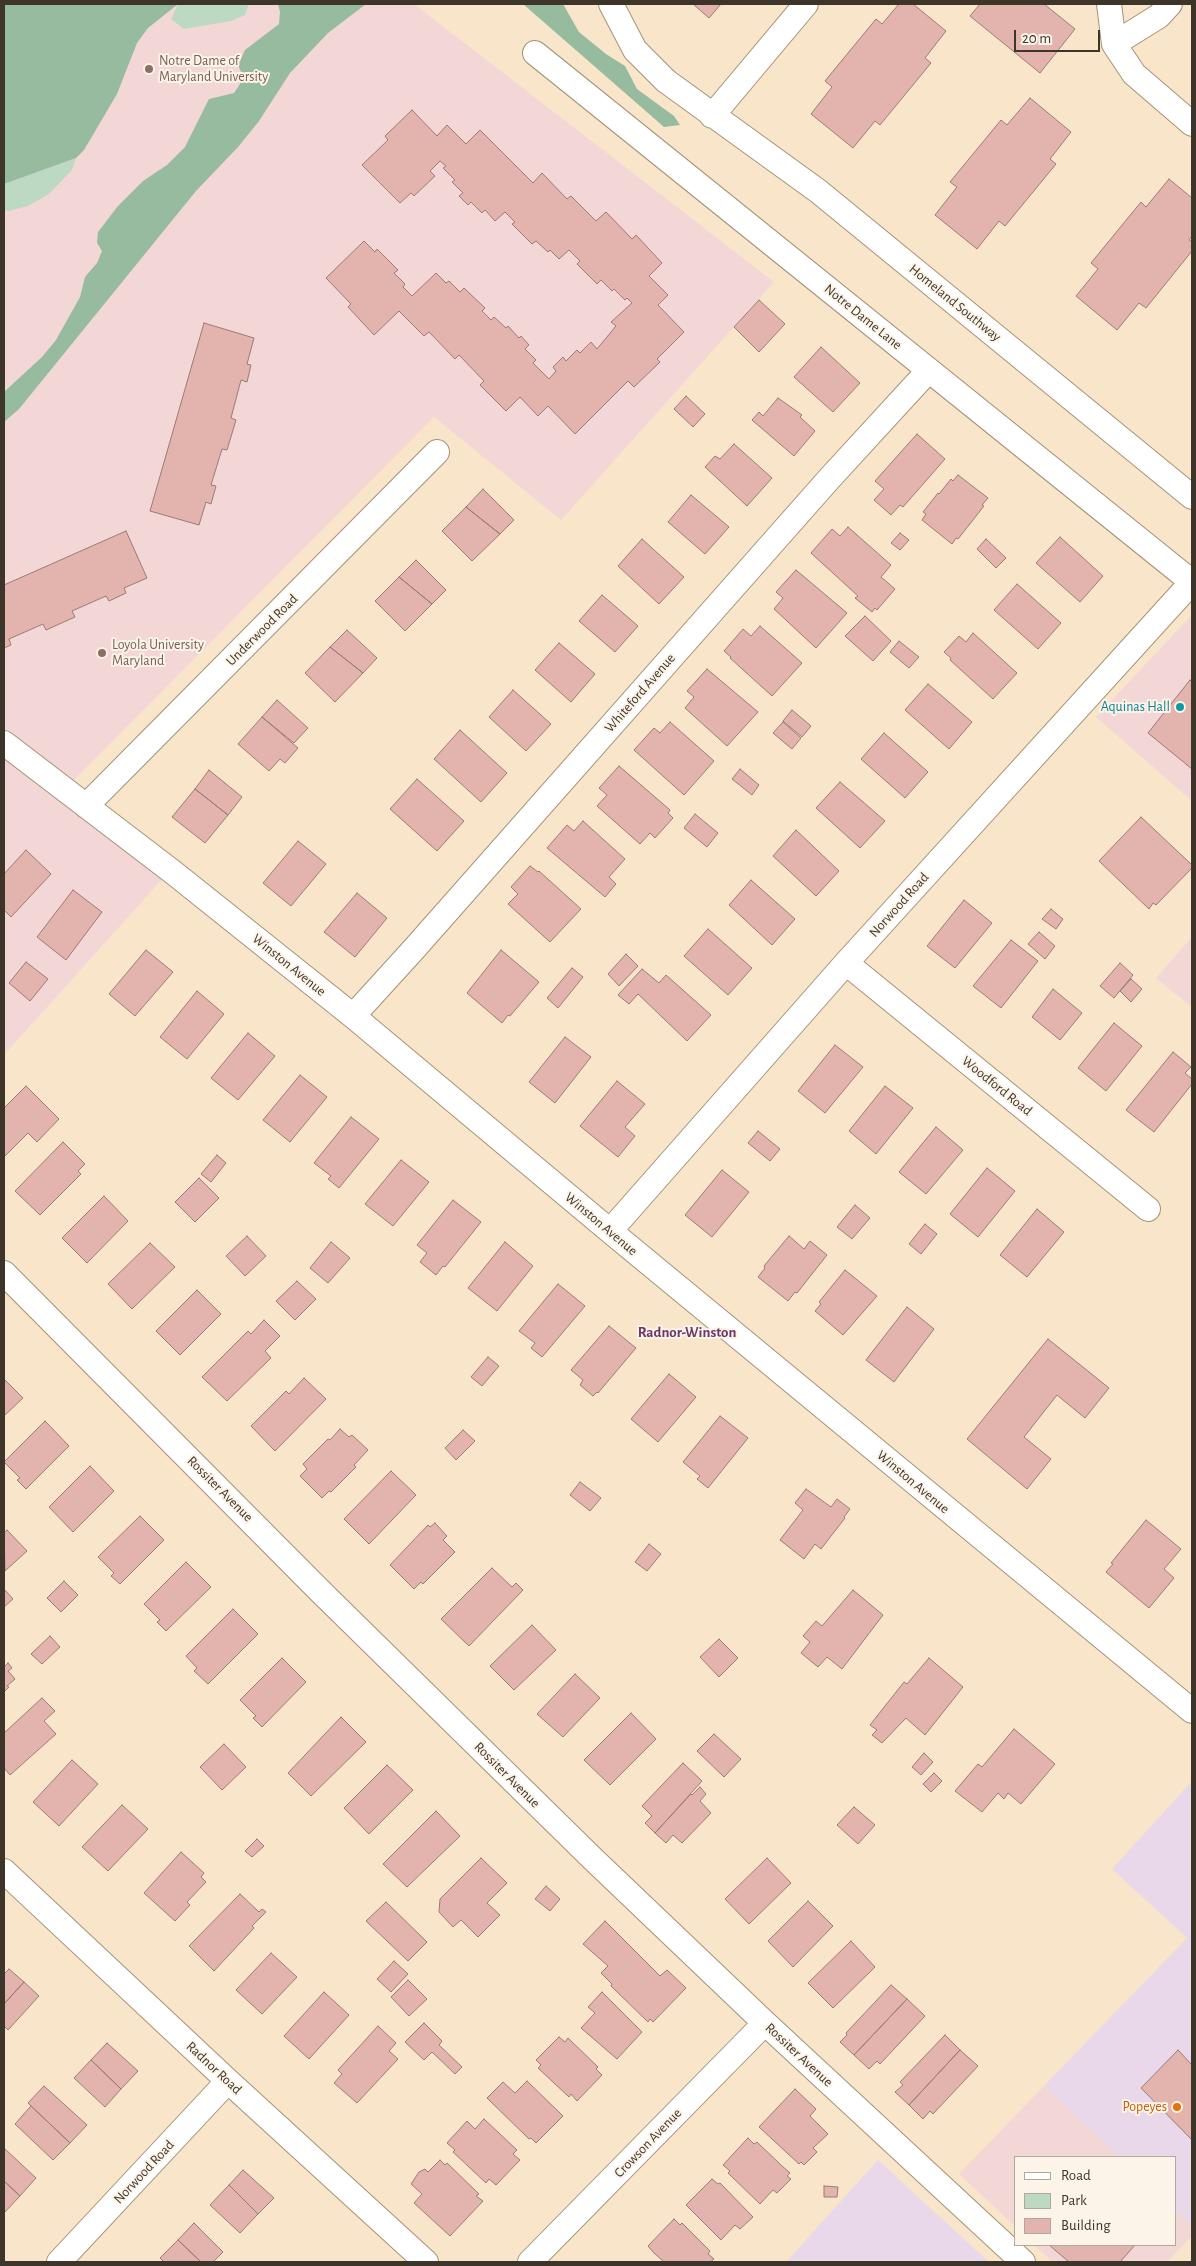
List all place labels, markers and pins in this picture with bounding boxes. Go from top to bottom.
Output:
place label: Notre Dame of Maryland University [159,53,268,85]
marker: Notre Dame of Maryland University [143,63,155,75]
place label: Loyola University Maryland [112,637,204,670]
marker: Loyola University Maryland [96,647,108,659]
place label: Aquinas Hall [1101,699,1170,715]
marker: Aquinas Hall [1174,701,1186,713]
place label: Popeyes [1122,2099,1167,2115]
marker: Popeyes [1171,2101,1183,2113]

